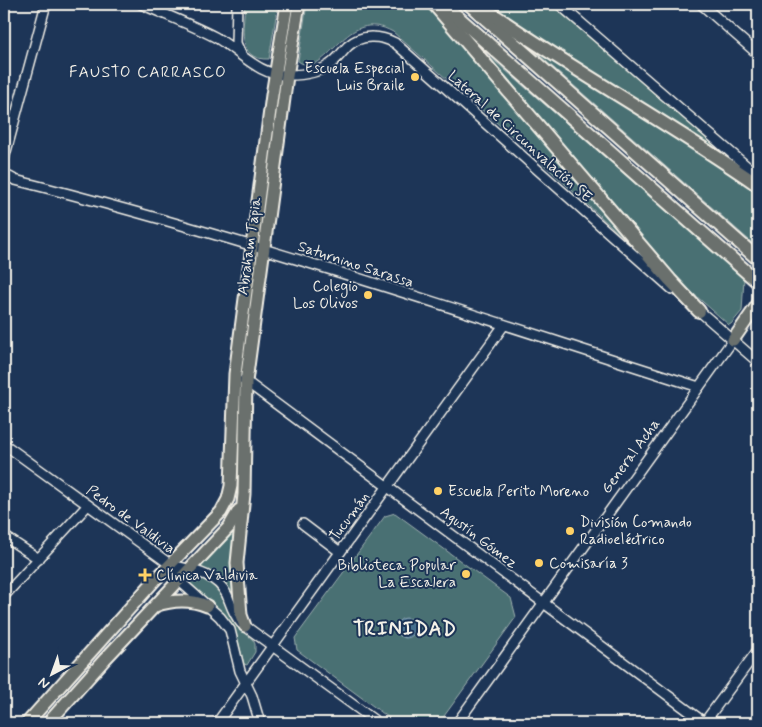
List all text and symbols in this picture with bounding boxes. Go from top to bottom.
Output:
place label: Escuela Especial Luis Braile [304,59,405,96]
district label: FAUSTO CARRASCO [69,62,227,83]
street label: Lateral de Circunvalación SE [443,66,596,207]
marker: Escuela Especial Luis Braile [409,71,421,83]
street label: Abraham Tapia [233,195,267,296]
street label: Saturnino Sarassa [295,237,416,293]
place label: Colegio Los Olivos [293,277,358,314]
marker: Colegio Los Olivos [362,289,374,301]
street label: General Acha [597,415,665,498]
street label: Pedro de Valdivia [82,481,179,559]
place label: Escuela Perito Moreno [448,482,589,502]
marker: Escuela Perito Moreno [432,485,444,497]
street label: Tucumán [325,488,374,545]
street label: Agustín Gómez [436,502,521,573]
place label: División Comando Radioeléctrico [580,513,692,550]
marker: División Comando Radioeléctrico [564,525,576,537]
place label: Comisaría 3 [549,554,628,574]
place label: Biblioteca Popular La Escalera [337,556,456,593]
marker: Comisaría 3 [533,557,545,569]
place label: Clínica Valdivia [156,566,259,586]
marker: Clínica Valdivia [138,568,152,582]
marker: Biblioteca Popular La Escalera [460,568,472,580]
district label: TRINIDAD [353,616,457,643]
north arrow [28,650,78,700]
text: N [35,673,54,693]

